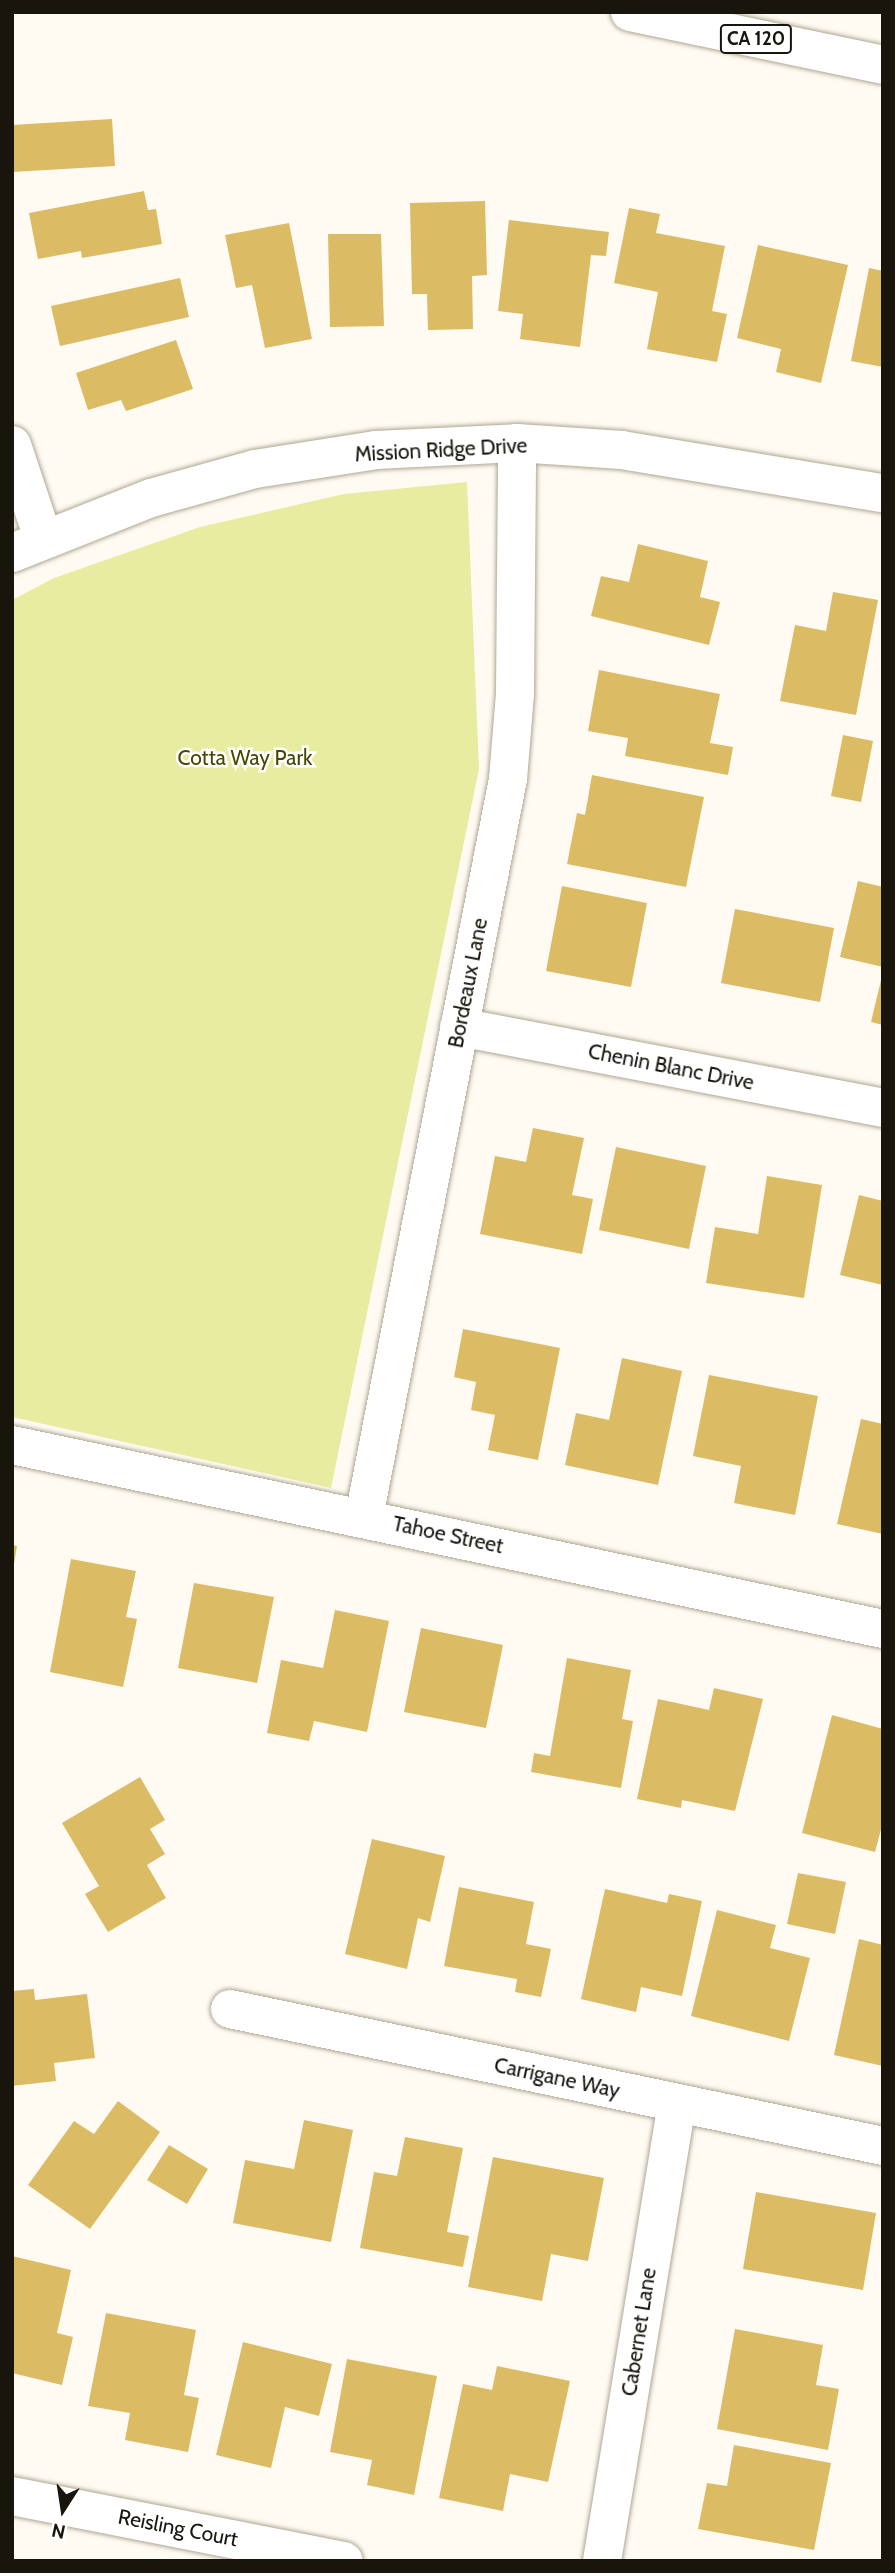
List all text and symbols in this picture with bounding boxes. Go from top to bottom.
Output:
road number: CA 120 [719,23,793,54]
street label: Mission Ridge Drive [354,433,528,467]
park label: Cotta Way Park [178,745,312,771]
street label: Bordeaux Lane [443,916,493,1050]
street label: Chenin Blanc Drive [586,1039,756,1095]
street label: Tahoe Street [390,1511,506,1559]
street label: Carrigane Way [492,2052,622,2104]
street label: Cabernet Lane [616,2266,662,2398]
north arrow [28,2475,98,2545]
street label: Reisling Court [116,2504,240,2552]
text: N [50,2518,67,2544]

